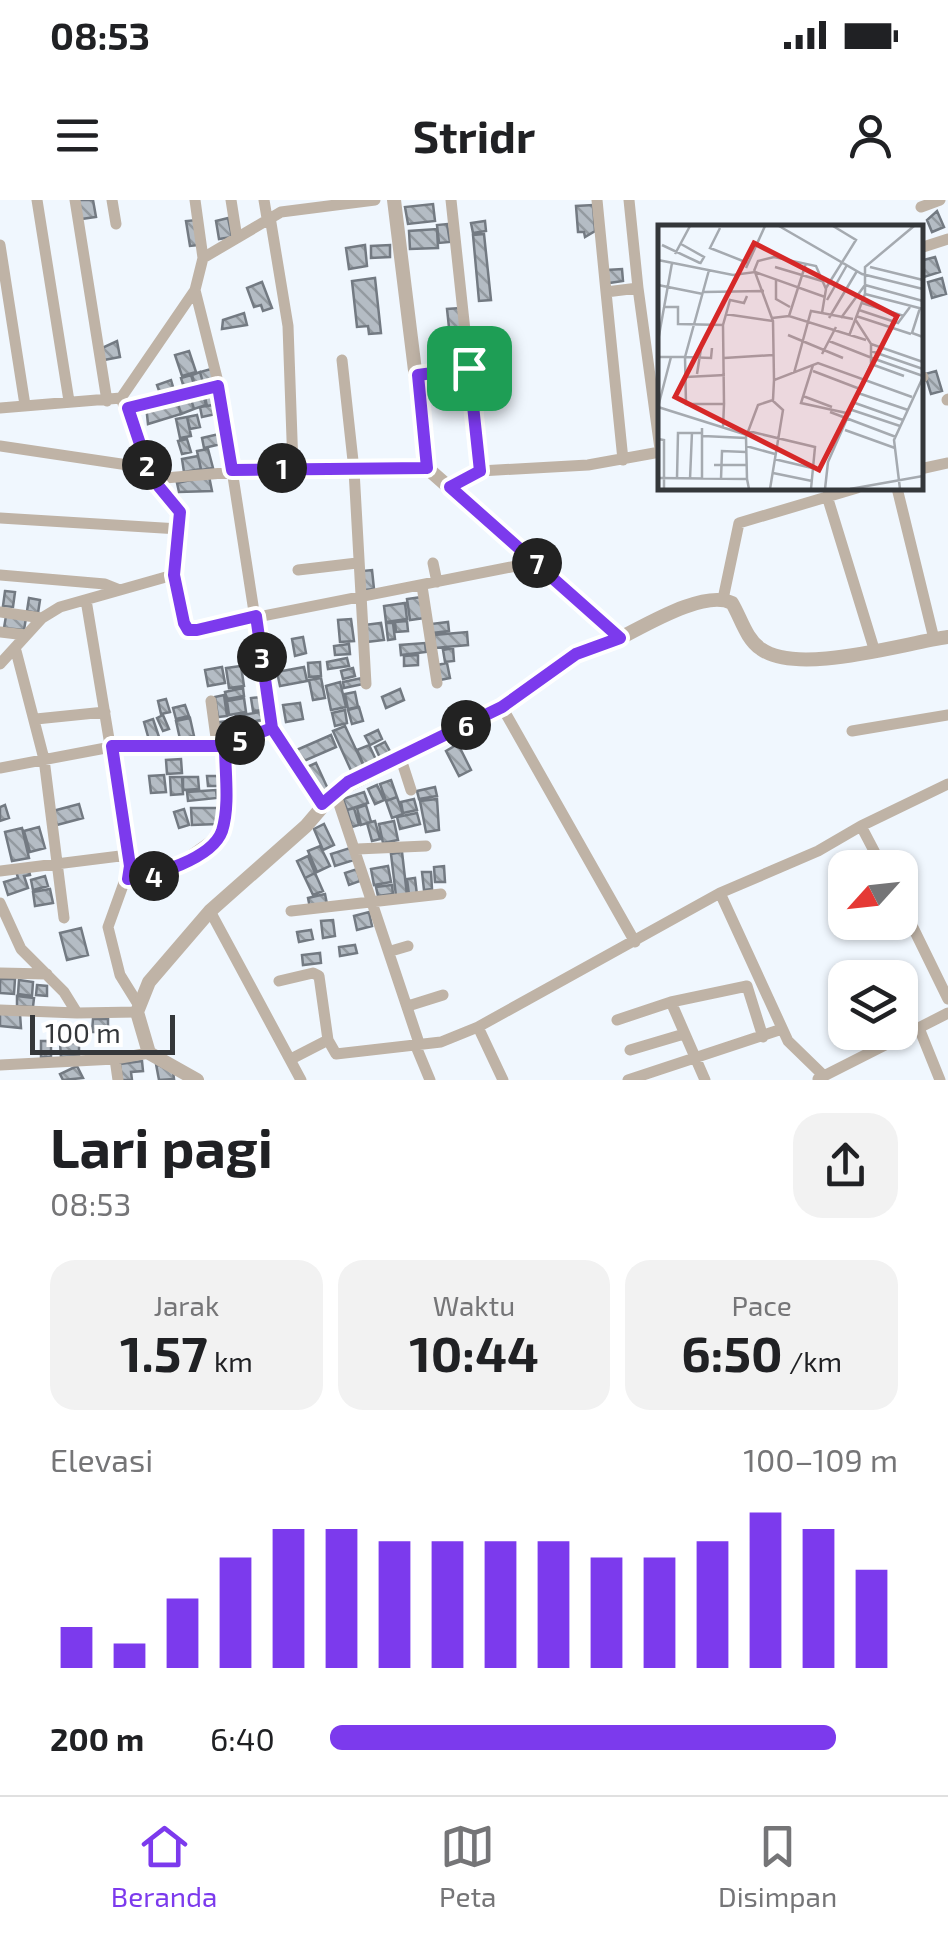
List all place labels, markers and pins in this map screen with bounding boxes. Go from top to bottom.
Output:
pin [427,326,512,411]
pin: 2 [122,440,172,490]
pin: 1 [257,443,307,493]
pin: 7 [512,538,562,588]
pin: 3 [237,632,287,682]
pin: 6 [441,700,491,750]
pin: 5 [215,715,265,765]
pin: 4 [129,851,179,901]

